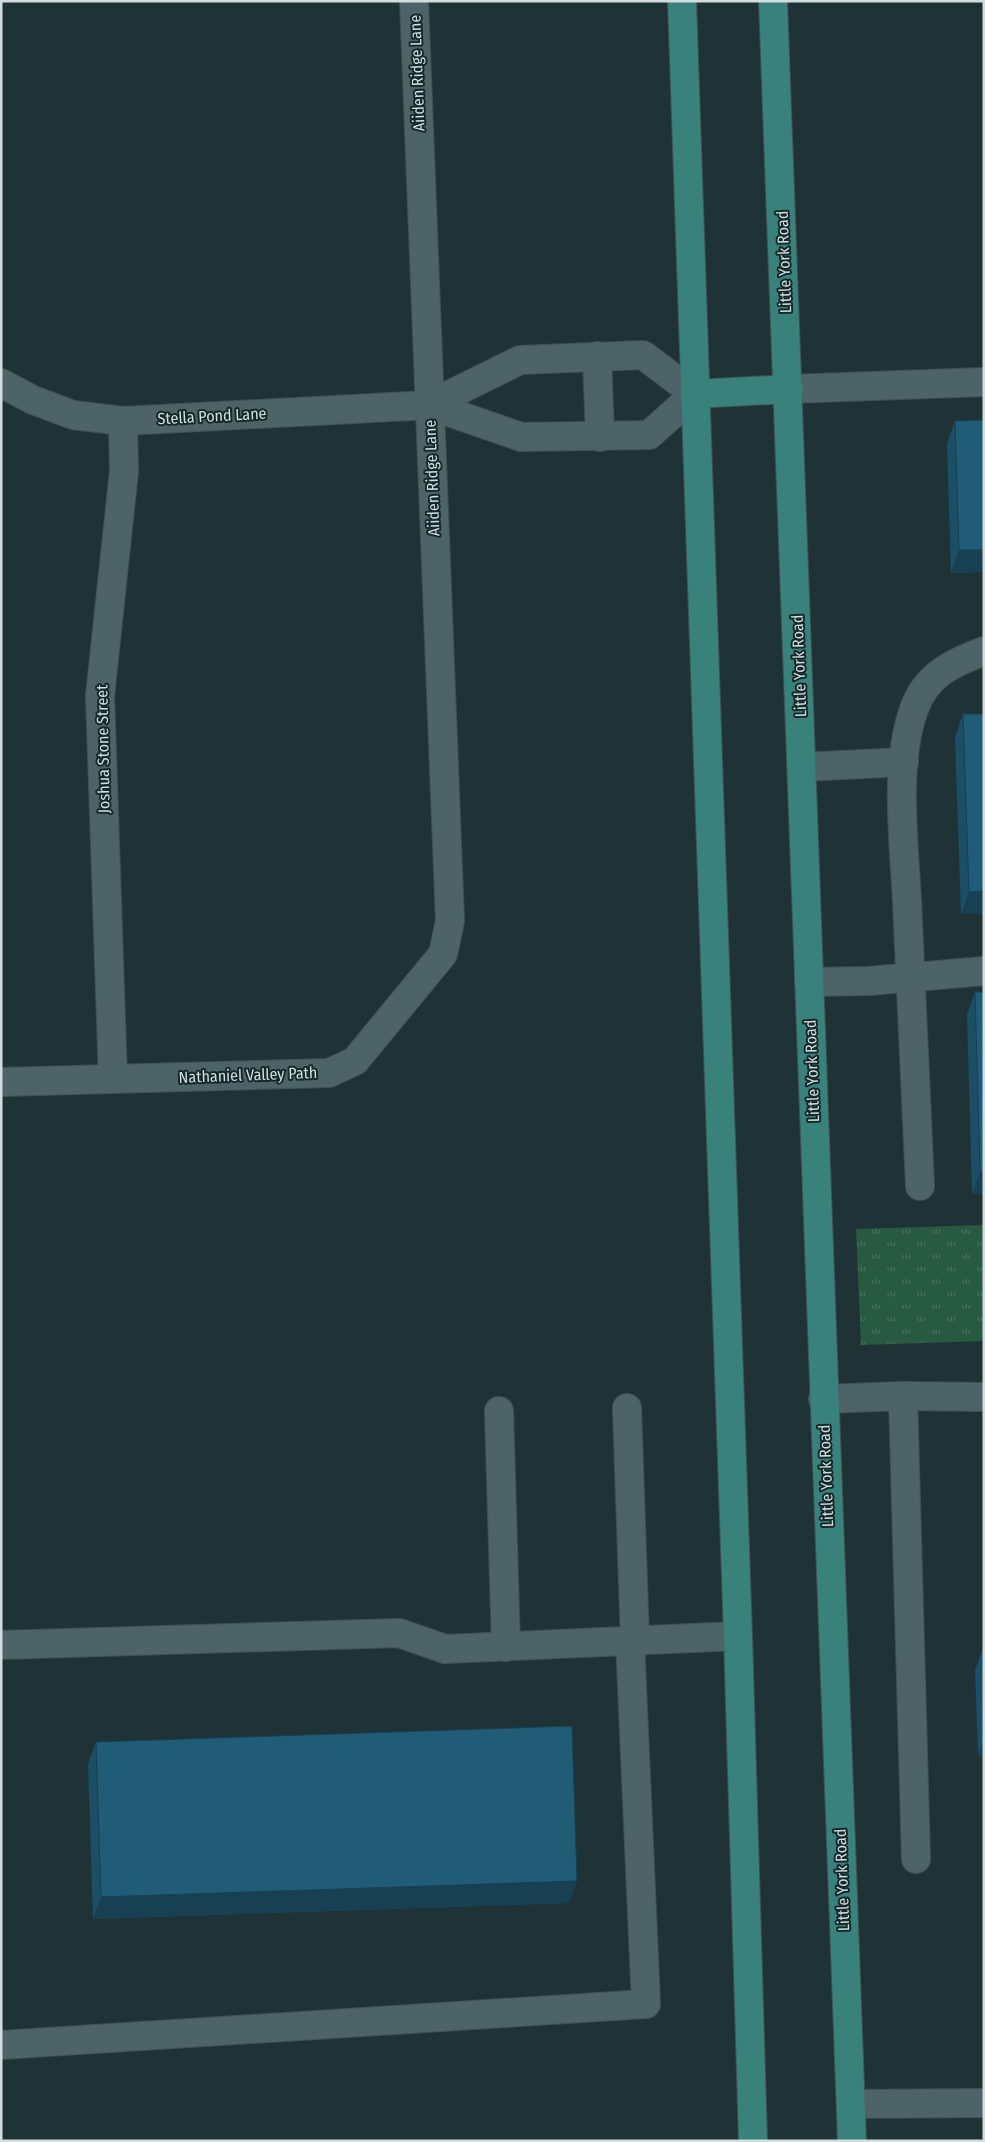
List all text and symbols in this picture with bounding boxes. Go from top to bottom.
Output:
street label: Aiiden Ridge Lane [405,14,429,132]
street label: Little York Road [773,210,795,314]
street label: Stella Pond Lane [157,404,267,428]
street label: Aiiden Ridge Lane [420,419,444,537]
street label: Little York Road [788,614,810,718]
street label: Joshua Stone Street [92,684,114,814]
street label: Little York Road [801,1019,823,1123]
street label: Nathaniel Valley Path [178,1063,318,1087]
street label: Little York Road [815,1424,837,1528]
street label: Little York Road [831,1828,853,1932]

